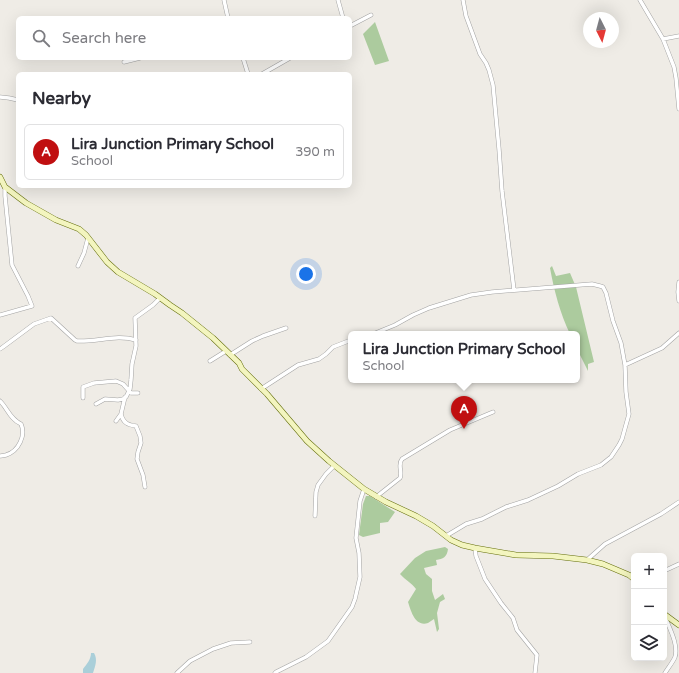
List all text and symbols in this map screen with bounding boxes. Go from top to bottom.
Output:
north arrow [583,12,619,48]
search box [16,16,352,60]
icon: search [30,27,52,49]
text: Search here [62,29,146,47]
text: Nearby [32,88,91,109]
text: Lira Junction Primary School [71,135,274,153]
text: A [41,144,51,160]
text: 390 m [295,144,335,160]
text: School [71,153,113,169]
your location [296,264,316,284]
popup [348,331,580,383]
text: Lira Junction Primary School [362,340,566,358]
text: School [362,358,404,374]
pin: A [451,396,477,429]
map controls [631,553,667,661]
button: + [631,553,667,589]
button: − [631,589,667,625]
button: layers [631,625,667,661]

